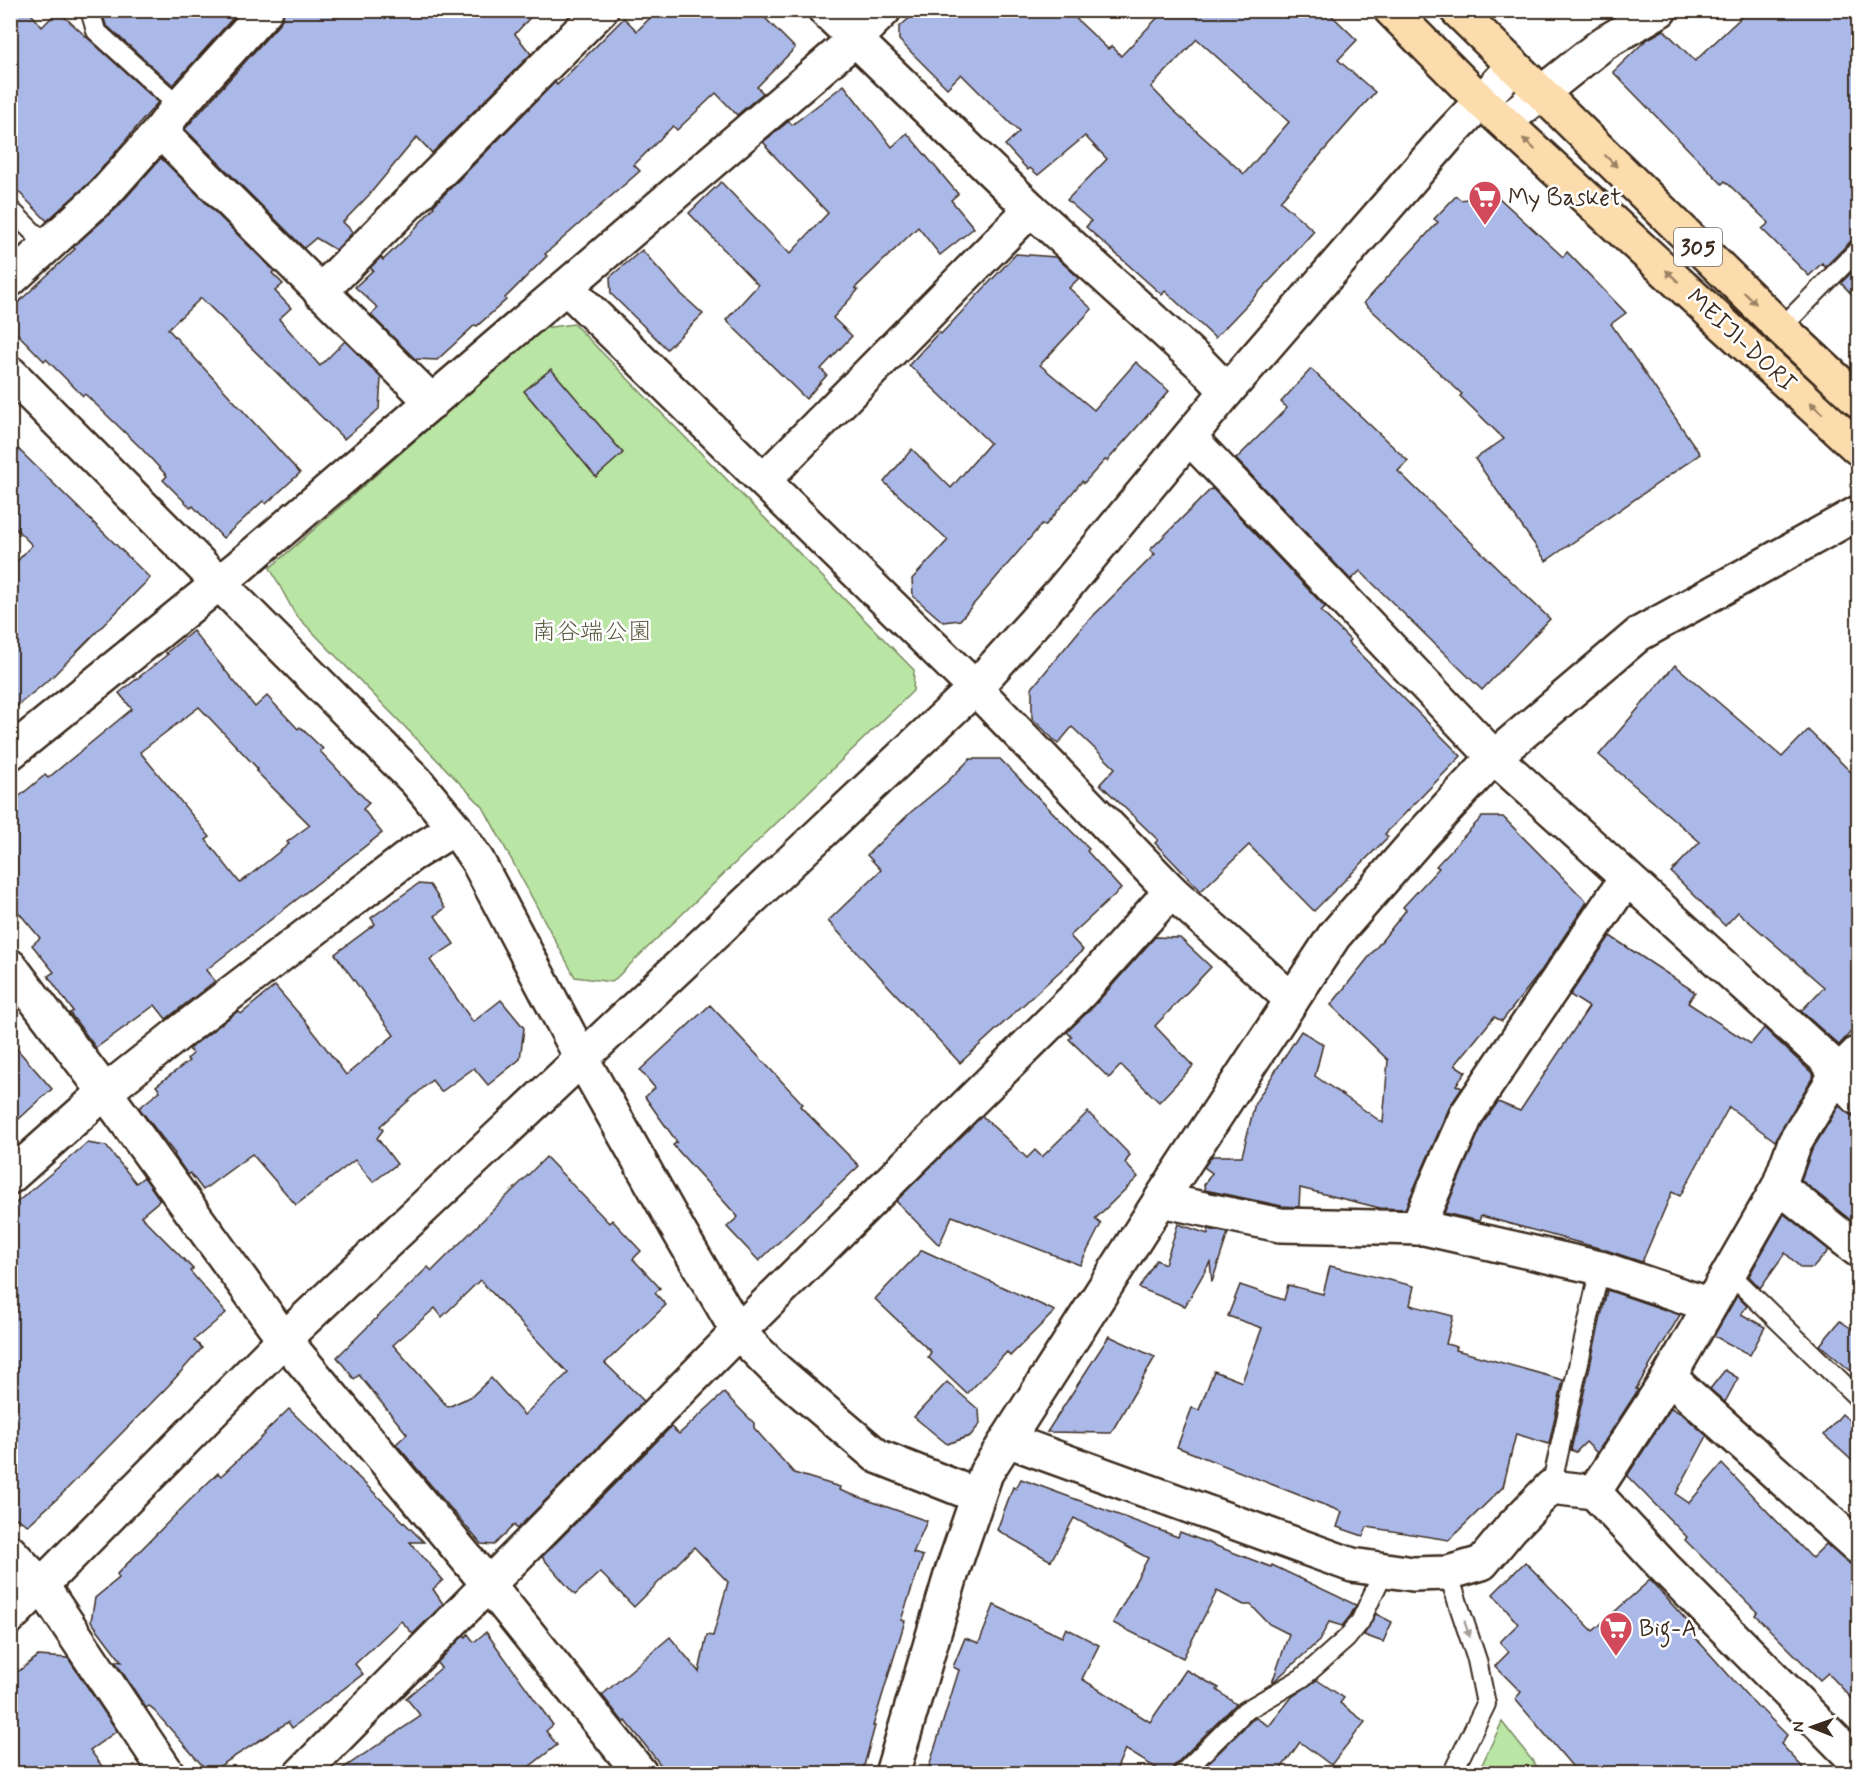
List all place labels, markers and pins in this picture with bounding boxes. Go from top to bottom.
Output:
supermarket icon: My Basket [1467,179,1503,226]
place label: My Basket [1508,183,1622,214]
supermarket icon: Big-A [1598,1610,1634,1657]
place label: Big-A [1639,1614,1697,1648]

